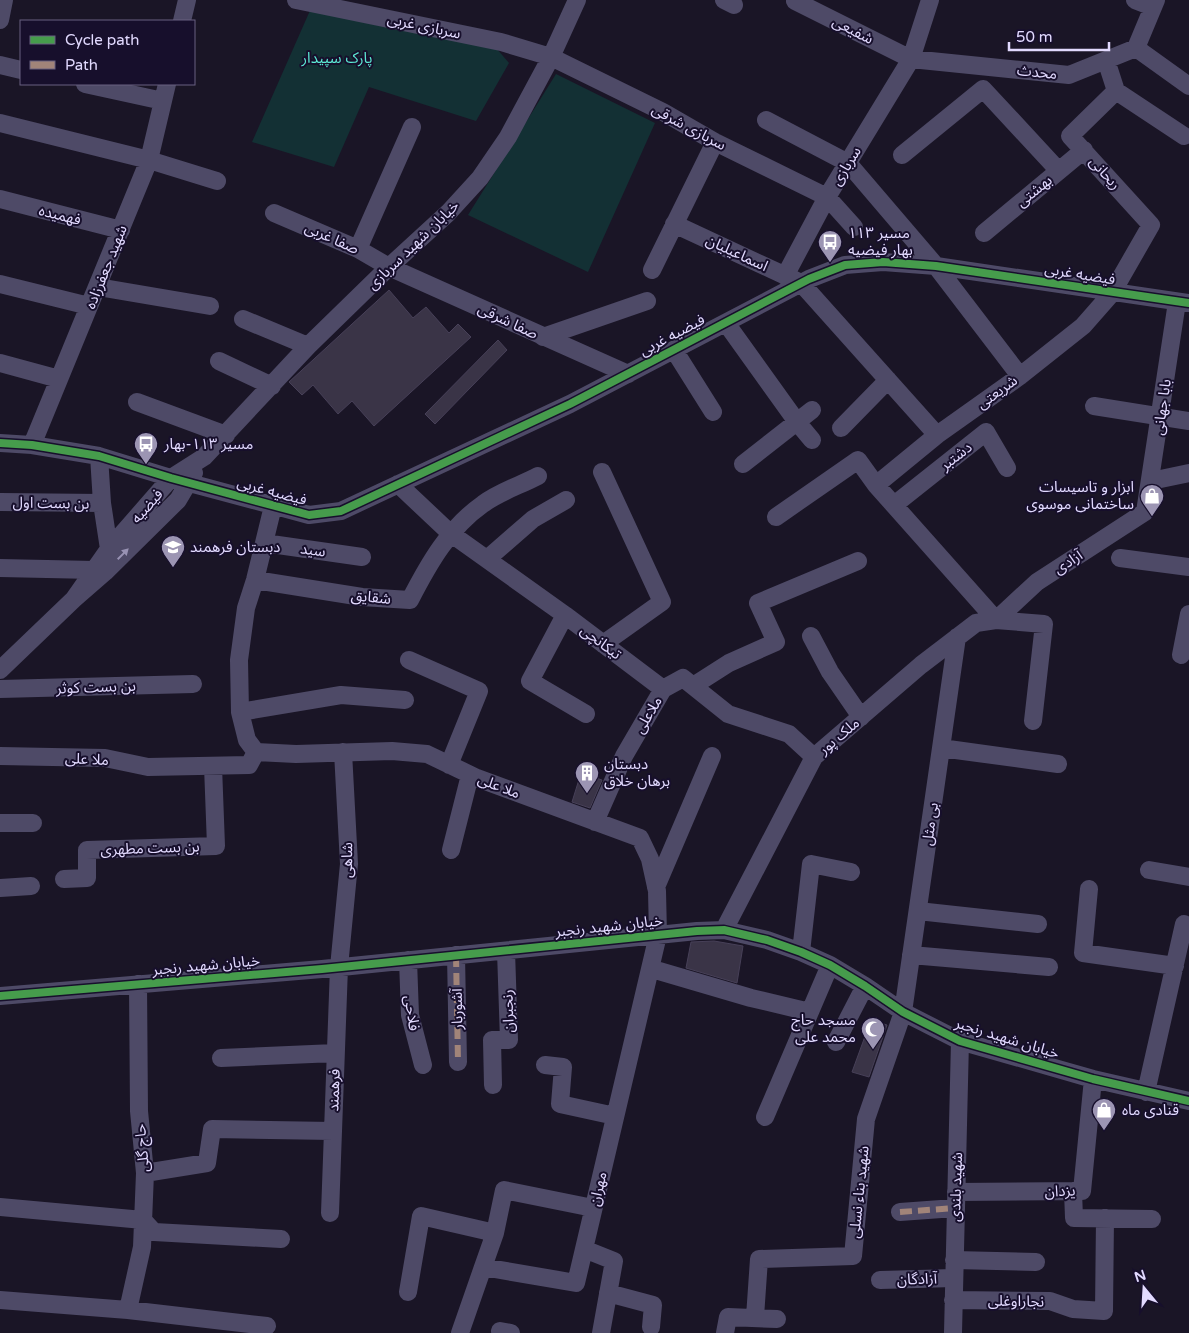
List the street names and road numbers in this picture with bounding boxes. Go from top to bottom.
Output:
street label: سربازی غربی [386,9,463,43]
street label: شفیعی [829,12,877,48]
street label: محدث [1016,61,1058,83]
street label: سربازی شرقی [649,100,729,154]
street label: سربازی [827,143,865,189]
street label: ریحانی [1085,153,1125,193]
street label: بهشتی [1012,171,1056,211]
street label: خیابان شهید سربازی [363,196,463,293]
street label: فهمیده [37,201,83,229]
street label: صفا غربی [302,218,362,258]
street label: شهید جعفرزاده [81,222,131,312]
street label: اسماعیلیان [703,231,771,275]
street label: فیضیه غربی [1043,260,1117,289]
street label: صفا شرقی [475,299,541,343]
street label: فیضیه غربی [636,310,708,360]
street label: شریعتی [973,371,1021,413]
street label: بابا جهانی [1149,378,1175,436]
street label: دشتبر [936,438,976,475]
street label: فیضیه غربی [235,473,309,509]
street label: فیضیه [127,485,167,527]
street label: بن بست اول [13,493,89,513]
street label: سید [299,539,327,561]
street label: آزادی [1050,546,1086,578]
street label: شقایق [350,586,392,609]
street label: تیکانچی [576,621,625,664]
street label: بن بست کوثر [55,677,136,697]
street label: ملاعلی [630,693,666,737]
street label: ملک پور [814,714,864,760]
street label: ملا علی [65,749,109,769]
street label: ملا علی [475,770,523,802]
street label: بی مثل [918,801,942,847]
street label: بن بست مطهری [100,837,200,859]
street label: شاهی [338,842,356,878]
street label: خیابان شهید رنجبر [553,911,664,941]
street label: خیابان شهید رنجبر [150,951,261,979]
street label: آشوربار [448,988,466,1031]
street label: رنجبران [498,989,518,1033]
street label: فلاحی [401,994,423,1032]
street label: خیابان شهید رنجبر [952,1013,1061,1062]
street label: فرهمند [324,1068,344,1112]
street label: حاج گلی [131,1123,156,1173]
street label: شهید بناء نسلی [845,1145,873,1239]
street label: شهید بلندی [946,1152,966,1222]
street label: مهران [585,1170,611,1208]
street label: یزدان [1044,1181,1076,1201]
street label: آزادگان [897,1269,938,1289]
street label: نجاراوغلی [988,1292,1044,1310]

